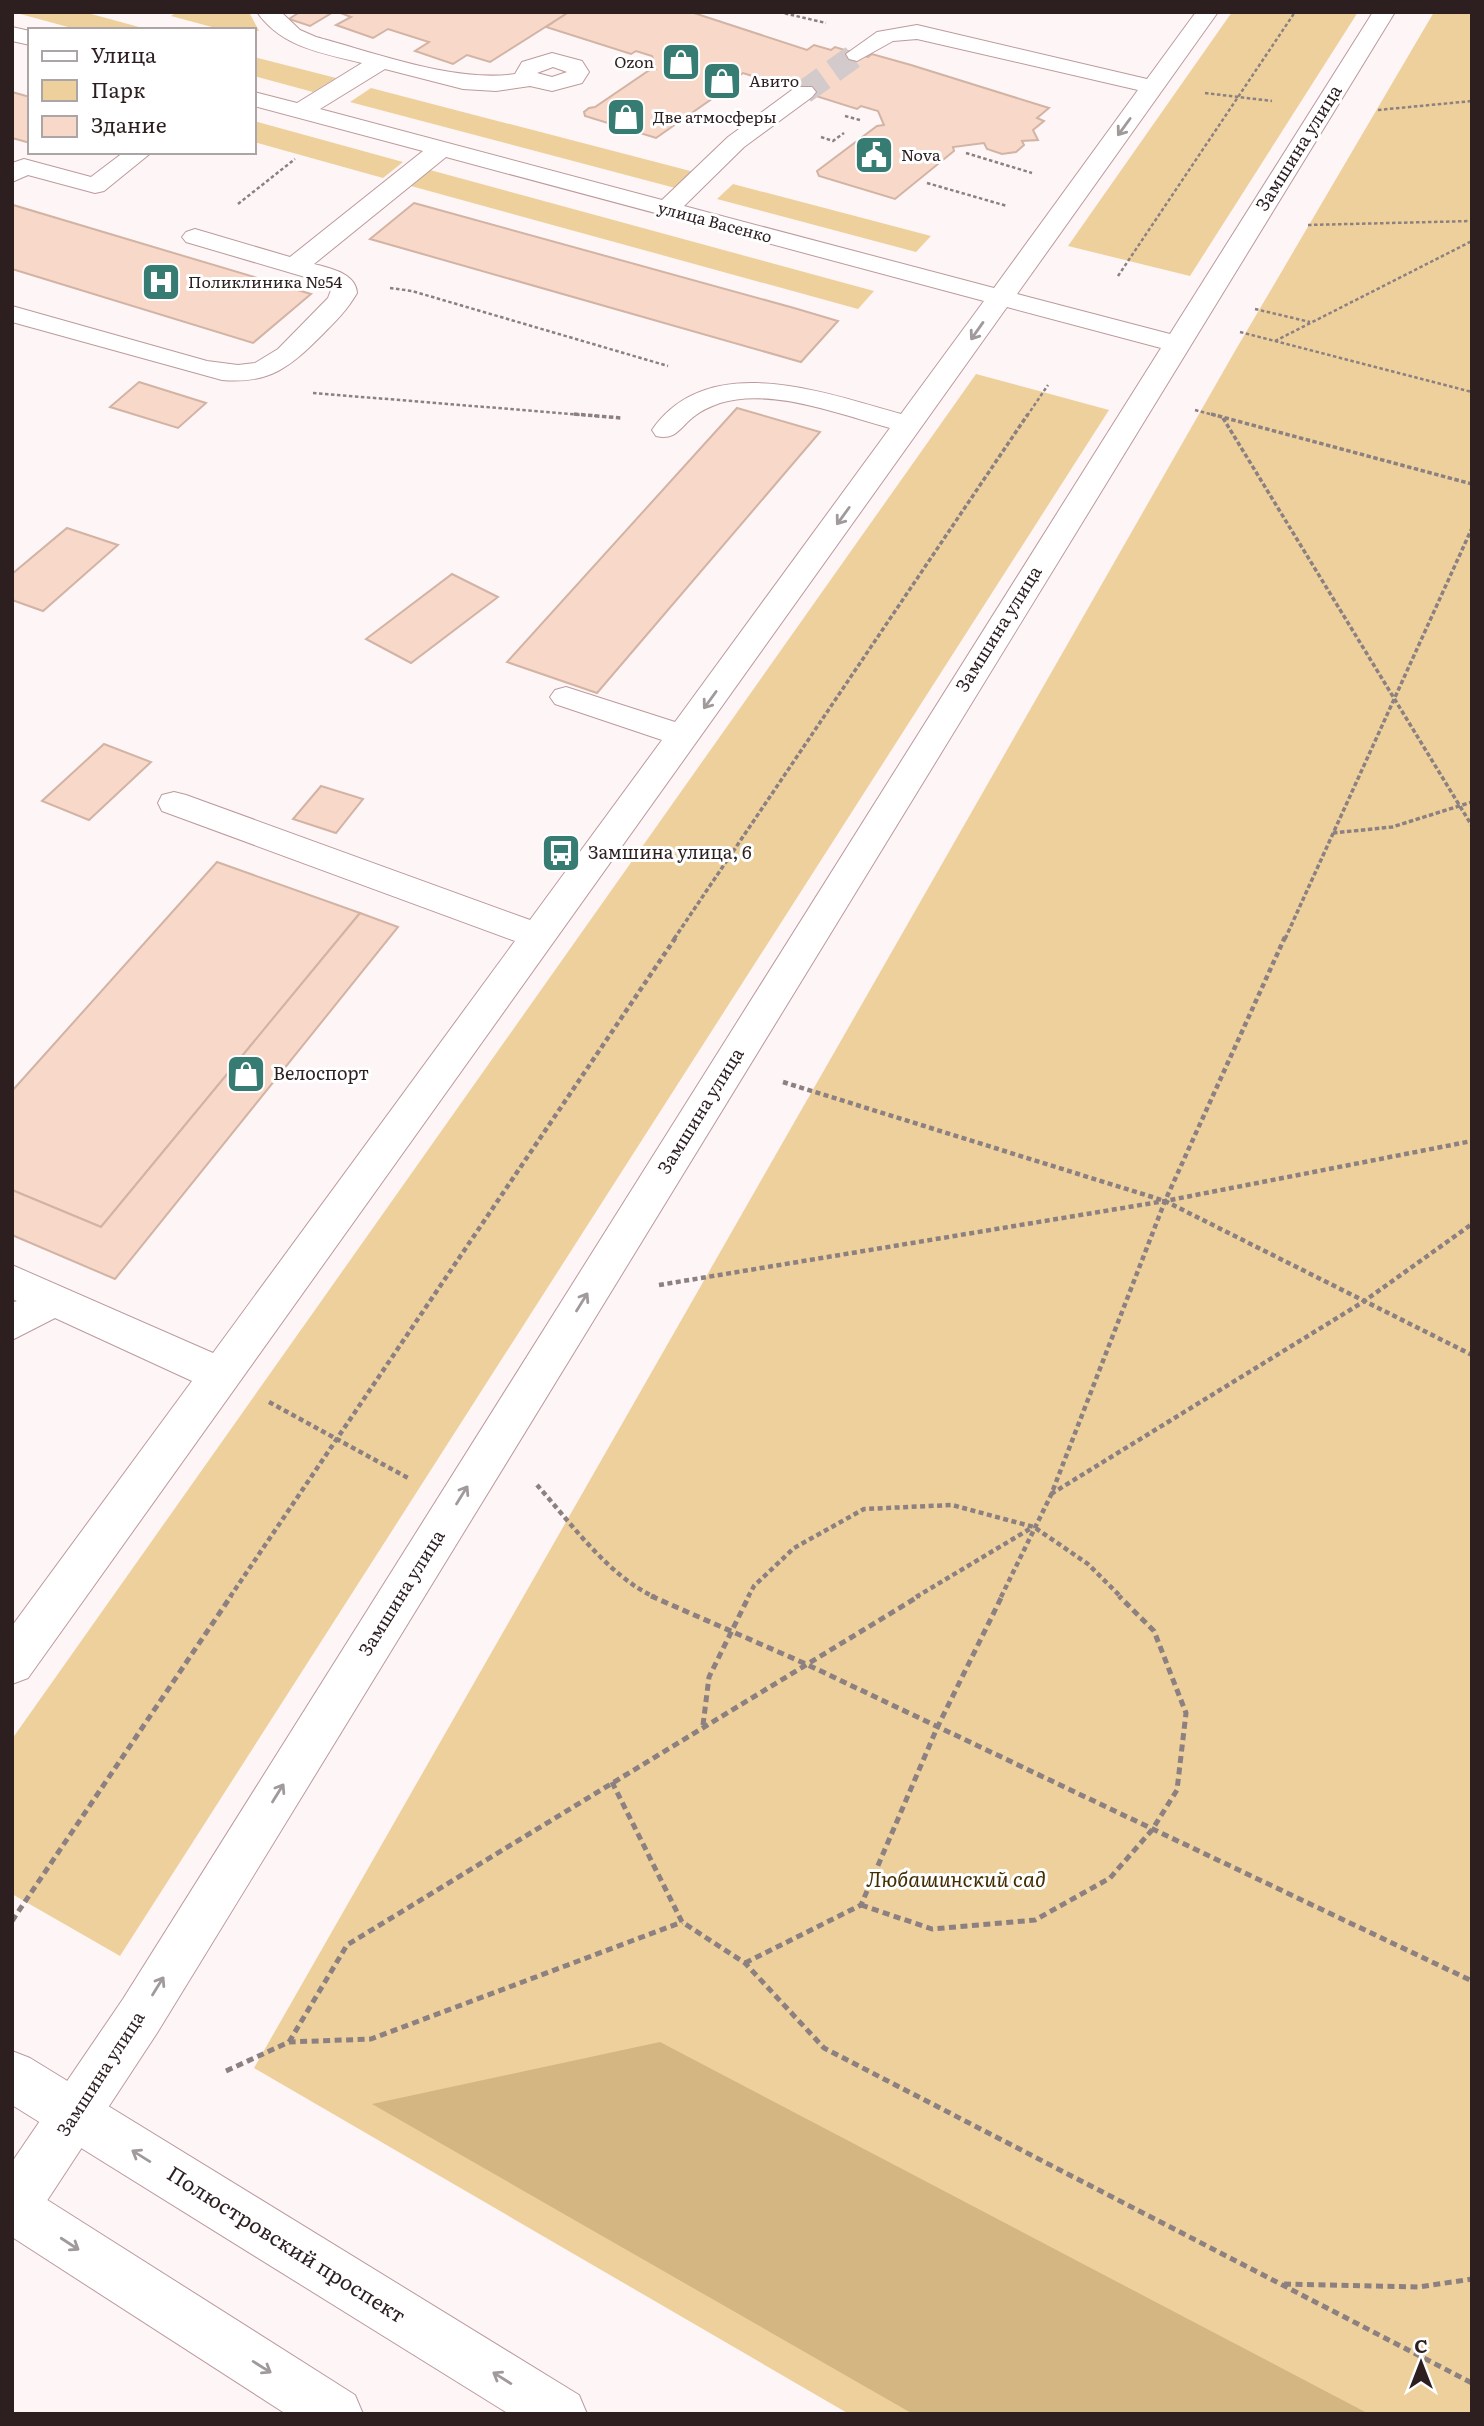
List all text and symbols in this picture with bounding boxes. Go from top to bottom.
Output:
legend [28,28,256,154]
text: Улица [91,38,157,69]
shop icon: Ozon [660,41,702,83]
place label: Ozon [614,49,654,73]
shop icon: Авито [701,60,743,102]
place label: Авито [749,68,799,92]
text: Парк [91,73,146,104]
street label: Замшина улица [1248,79,1348,216]
shop icon: Две атмосферы [605,96,647,138]
place label: Две атмосферы [653,104,777,128]
text: Здание [91,108,167,139]
one-way arrow [1117,117,1131,136]
public building icon: Nova [853,134,895,176]
place label: Nova [901,142,941,166]
street label: улица Васенко [656,194,775,248]
hospital icon: Поликлиника №54 [140,261,182,303]
place label: Поликлиника №54 [188,269,342,293]
one-way arrow [970,321,984,340]
one-way arrow [836,506,851,525]
street label: Замшина улица [948,560,1048,697]
one-way arrow [703,690,717,709]
bus stop icon: Замшина улица, 6 [540,832,582,874]
place label: Замшина улица, 6 [588,838,752,865]
street label: Замшина улица [650,1042,750,1179]
shop icon: Велоспорт [225,1053,267,1095]
place label: Велоспорт [273,1059,369,1086]
one-way arrow [575,1293,590,1312]
one-way arrow [456,1486,470,1506]
street label: Замшина улица [351,1524,451,1661]
one-way arrow [271,1784,286,1803]
park label: Любашинский сад [866,1862,1046,1893]
one-way arrow [152,1977,166,1997]
street label: Замшина улица [49,2005,151,2141]
one-way arrow [132,2149,151,2164]
street label: Полюстровский проспект [162,2157,413,2329]
one-way arrow [60,2238,80,2252]
north arrow [1386,2328,1456,2398]
text: С [1414,2331,1428,2359]
one-way arrow [252,2360,272,2374]
one-way arrow [492,2371,512,2385]

